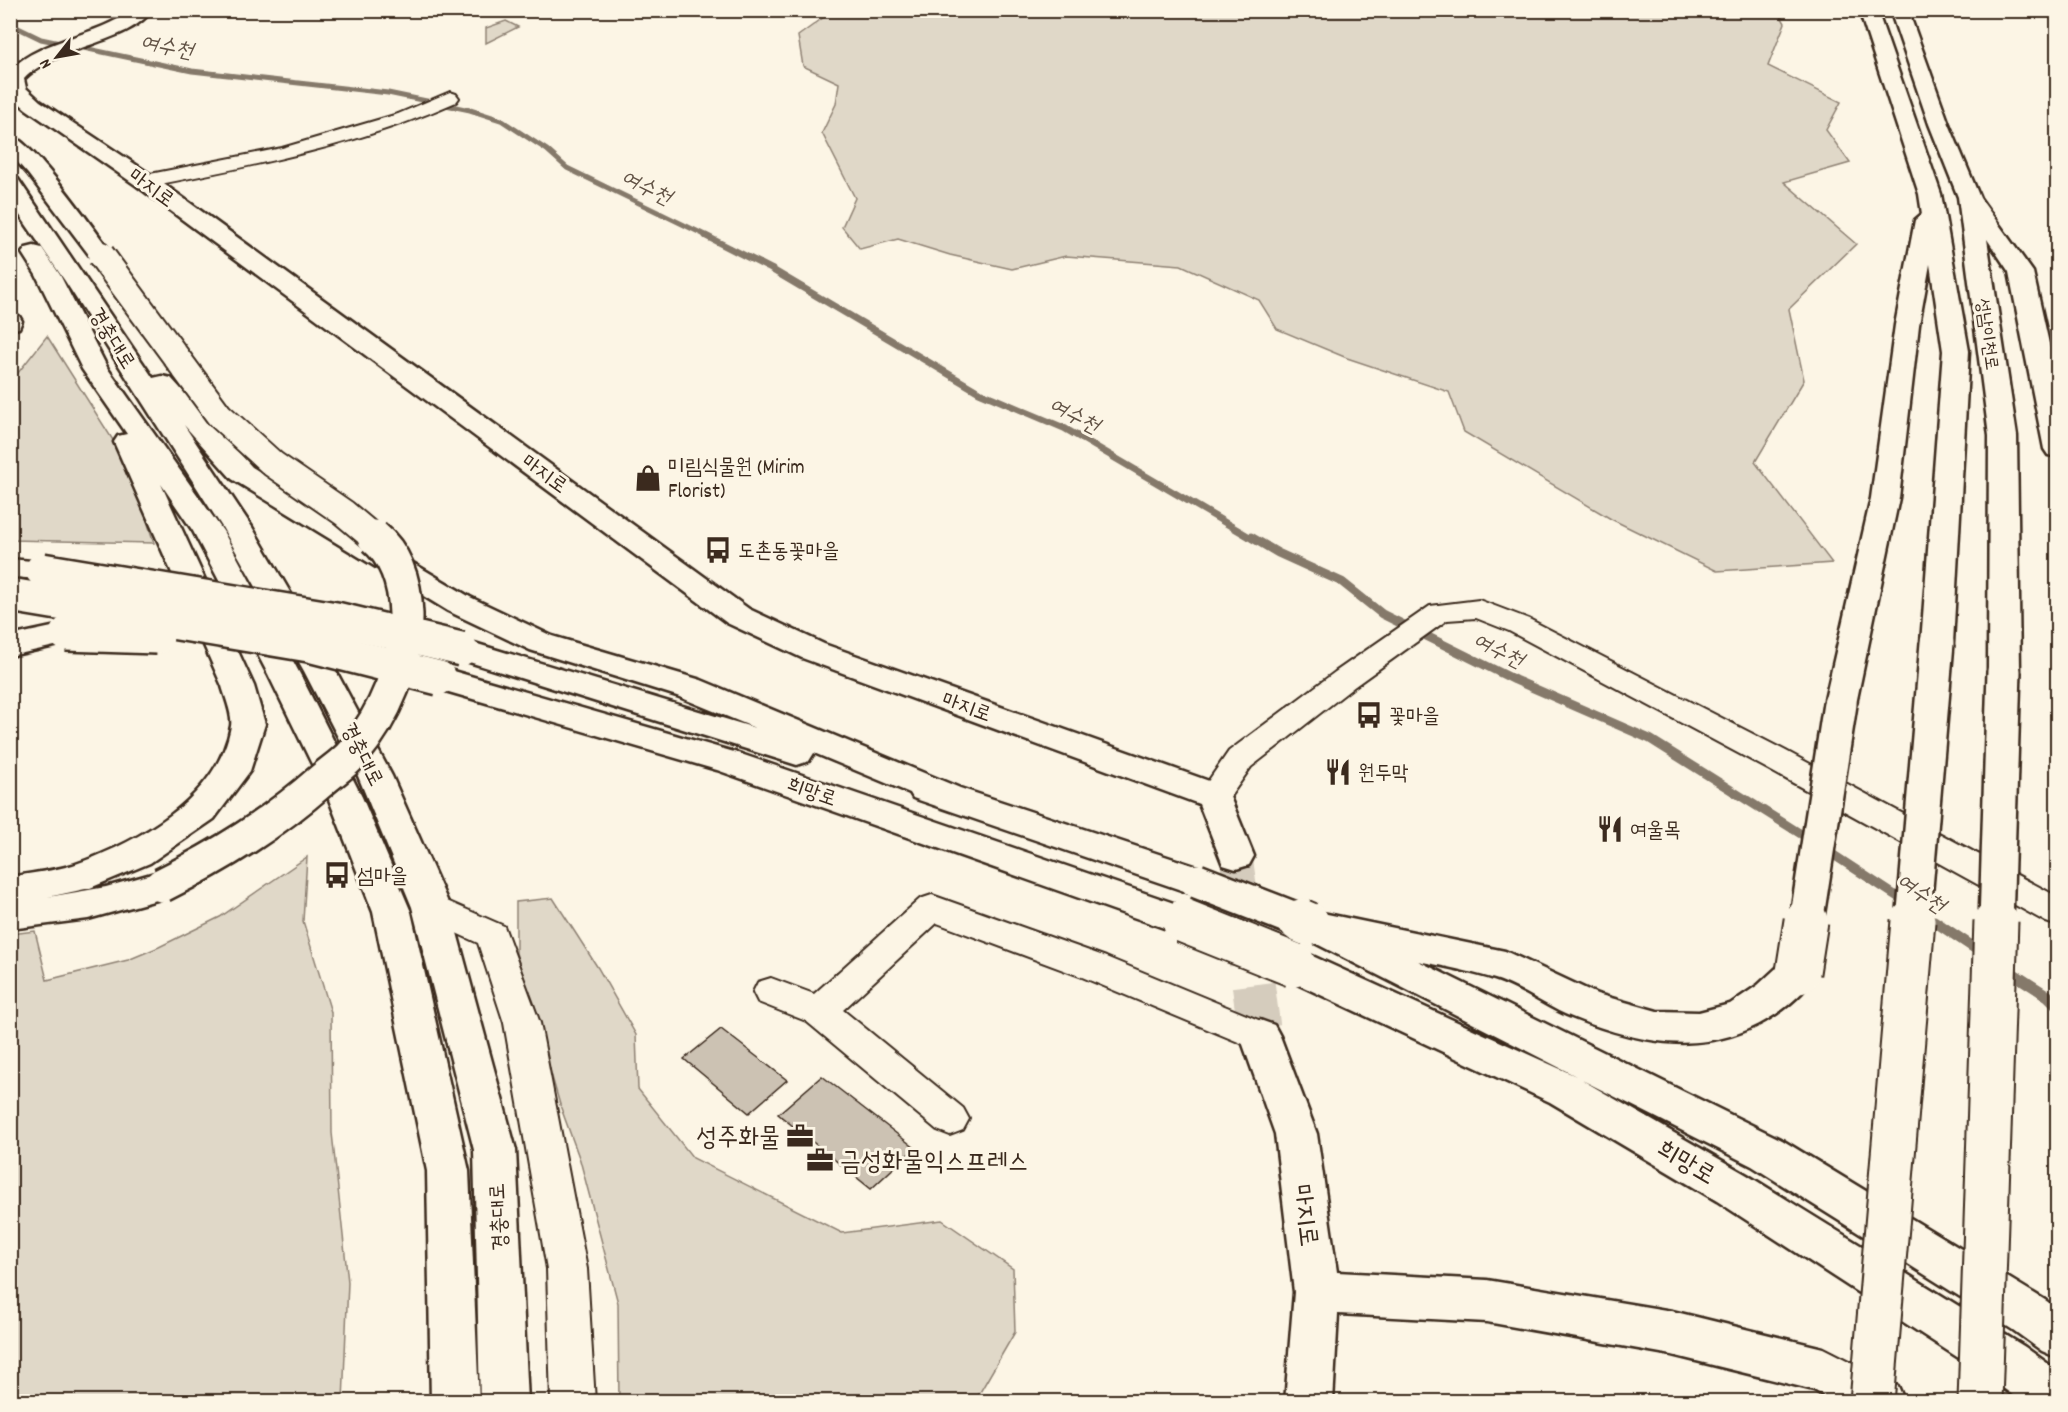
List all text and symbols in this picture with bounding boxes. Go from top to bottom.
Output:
north arrow [27,27,87,87]
water label: 여수천 [137,28,198,69]
text: N [34,54,58,73]
street label: 마지로 [121,162,180,216]
water label: 여수천 [615,164,678,216]
street label: 성남이천로 [1968,297,2003,372]
street label: 경충대로 [80,303,141,376]
water label: 여수천 [1043,391,1106,444]
street label: 마지로 [514,448,573,502]
place label: 미림식물원 (Mirim Florist) [668,454,805,508]
shop icon: 미림식물원 (Mirim Florist) [633,463,663,493]
bus stop icon: 도촌동꽃마을 [703,535,733,565]
place label: 도촌동꽃마을 [738,538,839,568]
water label: 여수천 [1467,627,1530,679]
street label: 마지로 [937,686,995,732]
bus stop icon: 꽃마을 [1354,700,1384,730]
place label: 꽃마을 [1389,703,1440,733]
street label: 경충대로 [332,718,389,792]
restaurant icon: 원두막 [1323,757,1353,787]
place label: 원두막 [1358,760,1409,790]
street label: 희망로 [782,771,840,816]
restaurant icon: 여울목 [1595,814,1625,844]
place label: 여울목 [1630,817,1681,847]
bus stop icon: 섬마을 [322,860,352,890]
place label: 섬마을 [357,863,408,893]
water label: 여수천 [1889,867,1953,924]
place label: 성주화물 [696,1121,780,1158]
office icon: 성주화물 [785,1121,815,1151]
street label: 희망로 [1649,1132,1722,1196]
office icon: 금성화물익스프레스 [805,1145,835,1175]
place label: 금성화물익스프레스 [840,1145,1028,1182]
street label: 경충대로 [484,1182,518,1251]
street label: 마지로 [1281,1182,1326,1249]

